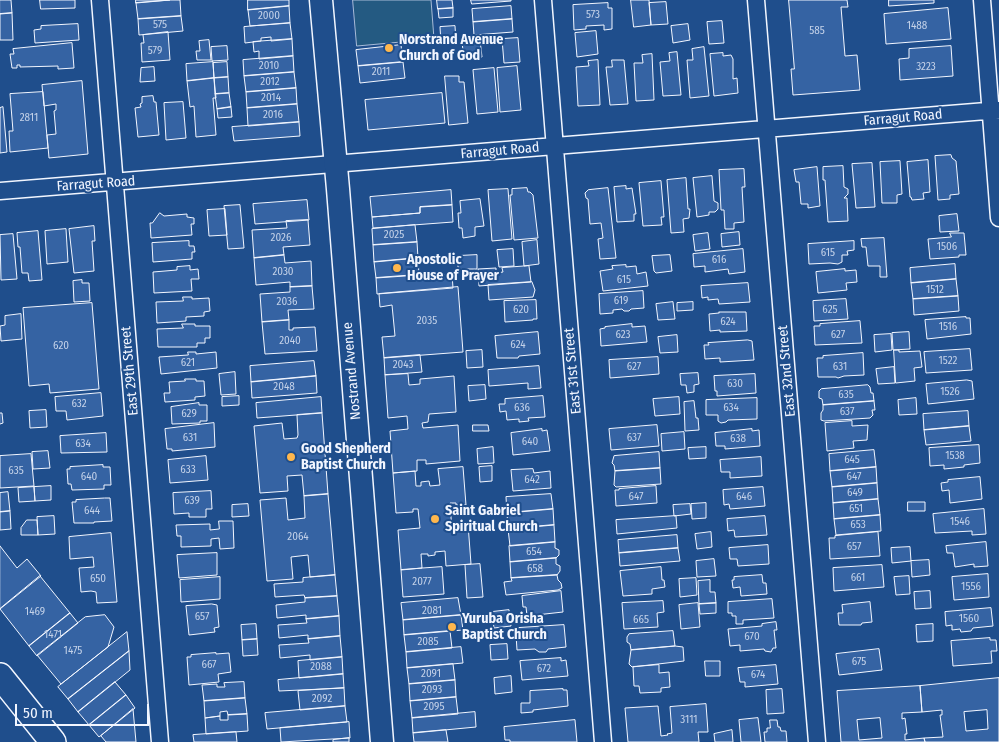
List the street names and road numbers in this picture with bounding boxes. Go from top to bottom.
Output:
street label: Farragut Road [863,106,943,130]
street label: Farragut Road [460,139,540,163]
street label: Farragut Road [56,173,136,195]
street label: Nostrand Avenue [339,321,365,421]
street label: East 32nd Street [775,324,799,418]
street label: East 29th Street [118,326,142,416]
street label: East 31st Street [561,327,585,415]

